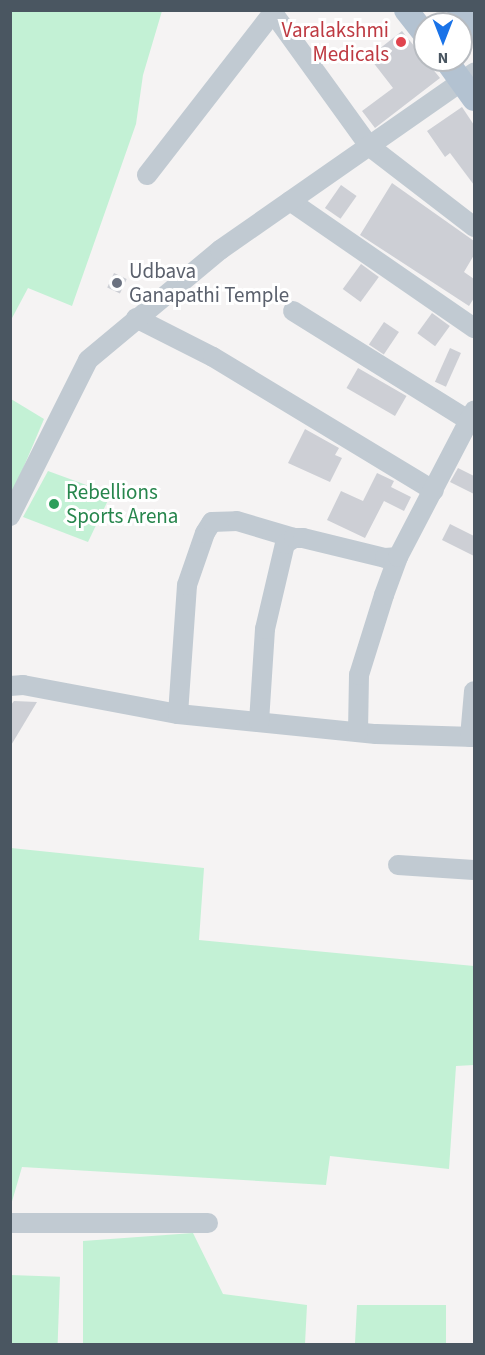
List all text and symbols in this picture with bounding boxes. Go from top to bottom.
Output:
north arrow [413,12,473,72]
place label: Varalakshmi Medicals [282,17,389,67]
marker: Varalakshmi Medicals [394,35,408,49]
text: N [438,47,448,69]
place label: Udbava Ganapathi Temple [129,258,289,308]
marker: Udbava Ganapathi Temple [110,276,124,290]
place label: Rebellions Sports Arena [66,479,178,529]
marker: Rebellions Sports Arena [47,497,61,511]

